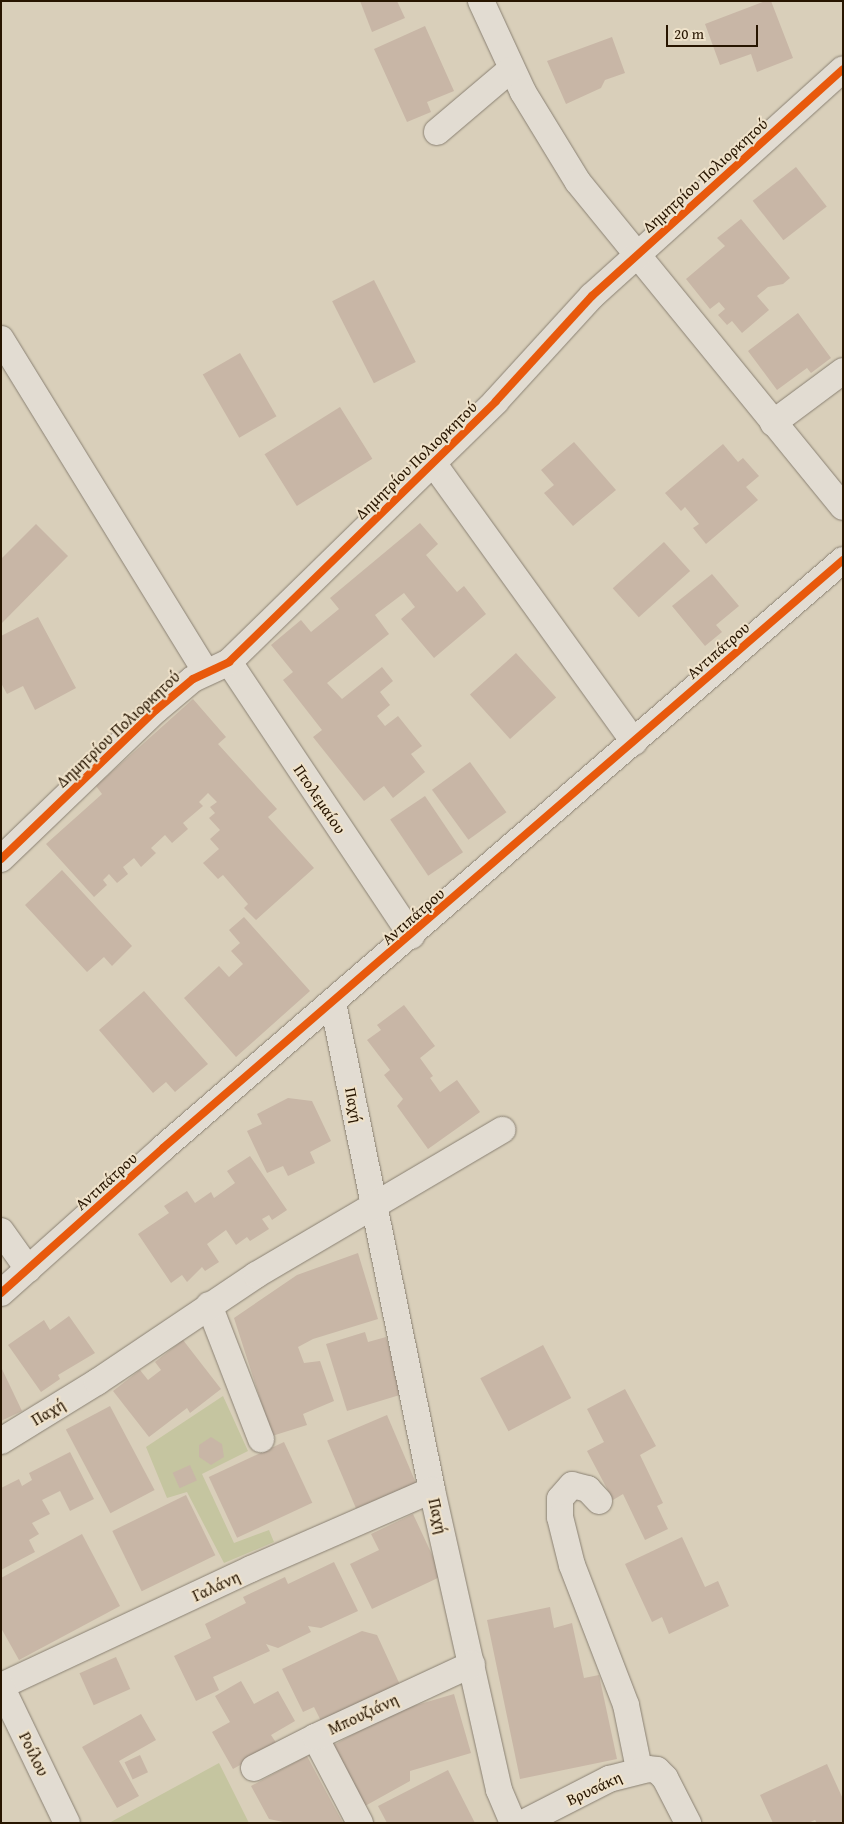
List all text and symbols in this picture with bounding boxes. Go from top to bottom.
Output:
scale bar [669,15,762,47]
text: 20 m [674,23,704,44]
street label: Δημητρίου Πολιορκητού [638,114,772,236]
street label: Δημητρίου Πολιορκητού [351,397,481,523]
street label: Αντιπάτρου [683,617,753,683]
street label: Δημητρίου Πολιορκητού [52,667,184,791]
street label: Πτολεμαίου [290,761,350,837]
street label: Αντιπάτρου [378,883,448,949]
street label: Παχή [341,1086,367,1124]
street label: Αντιπάτρου [71,1148,141,1214]
street label: Παχή [28,1395,68,1429]
street label: Παχή [425,1496,451,1536]
street label: Γαλάνη [189,1567,243,1605]
street label: Μπουζιάνη [325,1689,401,1739]
street label: Ροίλου [15,1729,53,1779]
street label: Βρυσάκη [563,1767,625,1809]

